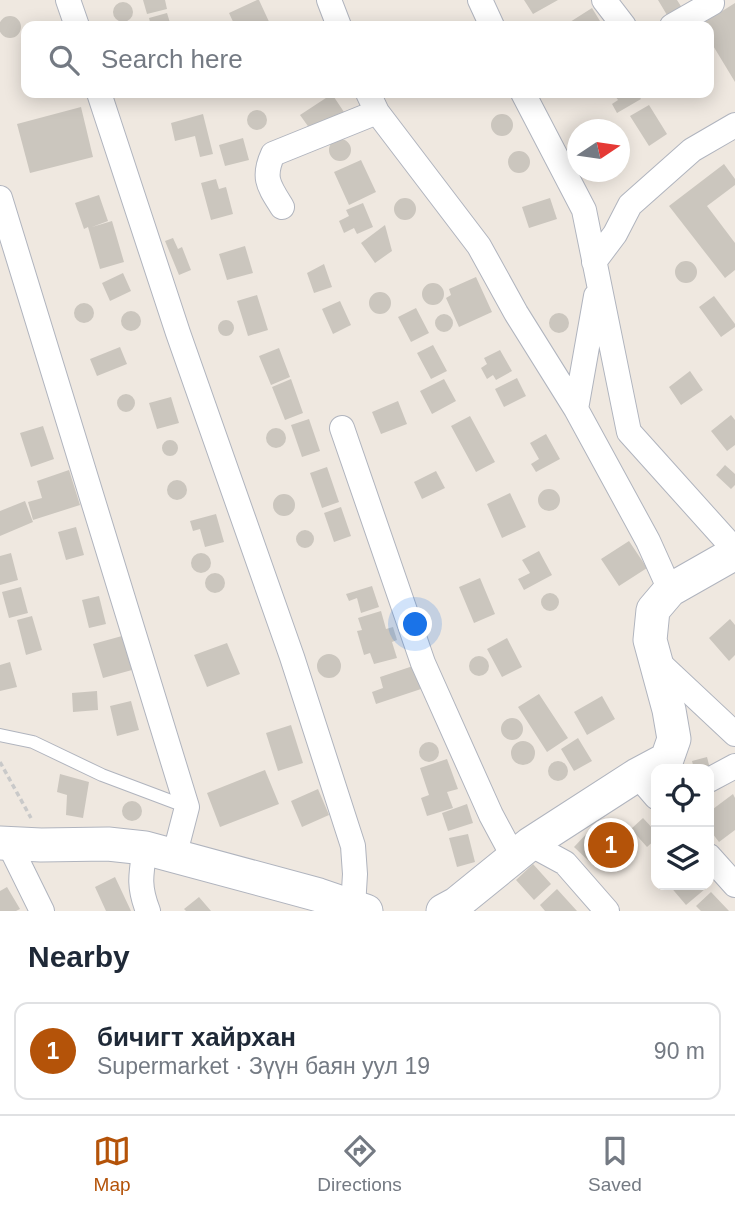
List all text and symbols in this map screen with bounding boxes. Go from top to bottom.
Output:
search box [21,21,714,98]
icon: search [45,41,83,79]
text: Search here [101,44,243,74]
north arrow [567,119,630,182]
your location [398,607,432,641]
map controls [651,764,714,890]
button: locate [651,764,714,827]
pin: 1 [588,819,634,871]
button: layers [651,827,714,890]
text: Nearby [28,940,130,973]
text: бичигт хайрхан [97,1022,296,1052]
text: 1 [47,1038,59,1064]
text: 90 m [654,1038,705,1064]
text: Supermarket · Зүүн баян уул 19 [97,1053,430,1079]
tab: Map [93,1132,131,1196]
tab: Directions [317,1132,402,1196]
tab: Saved [588,1132,642,1196]

